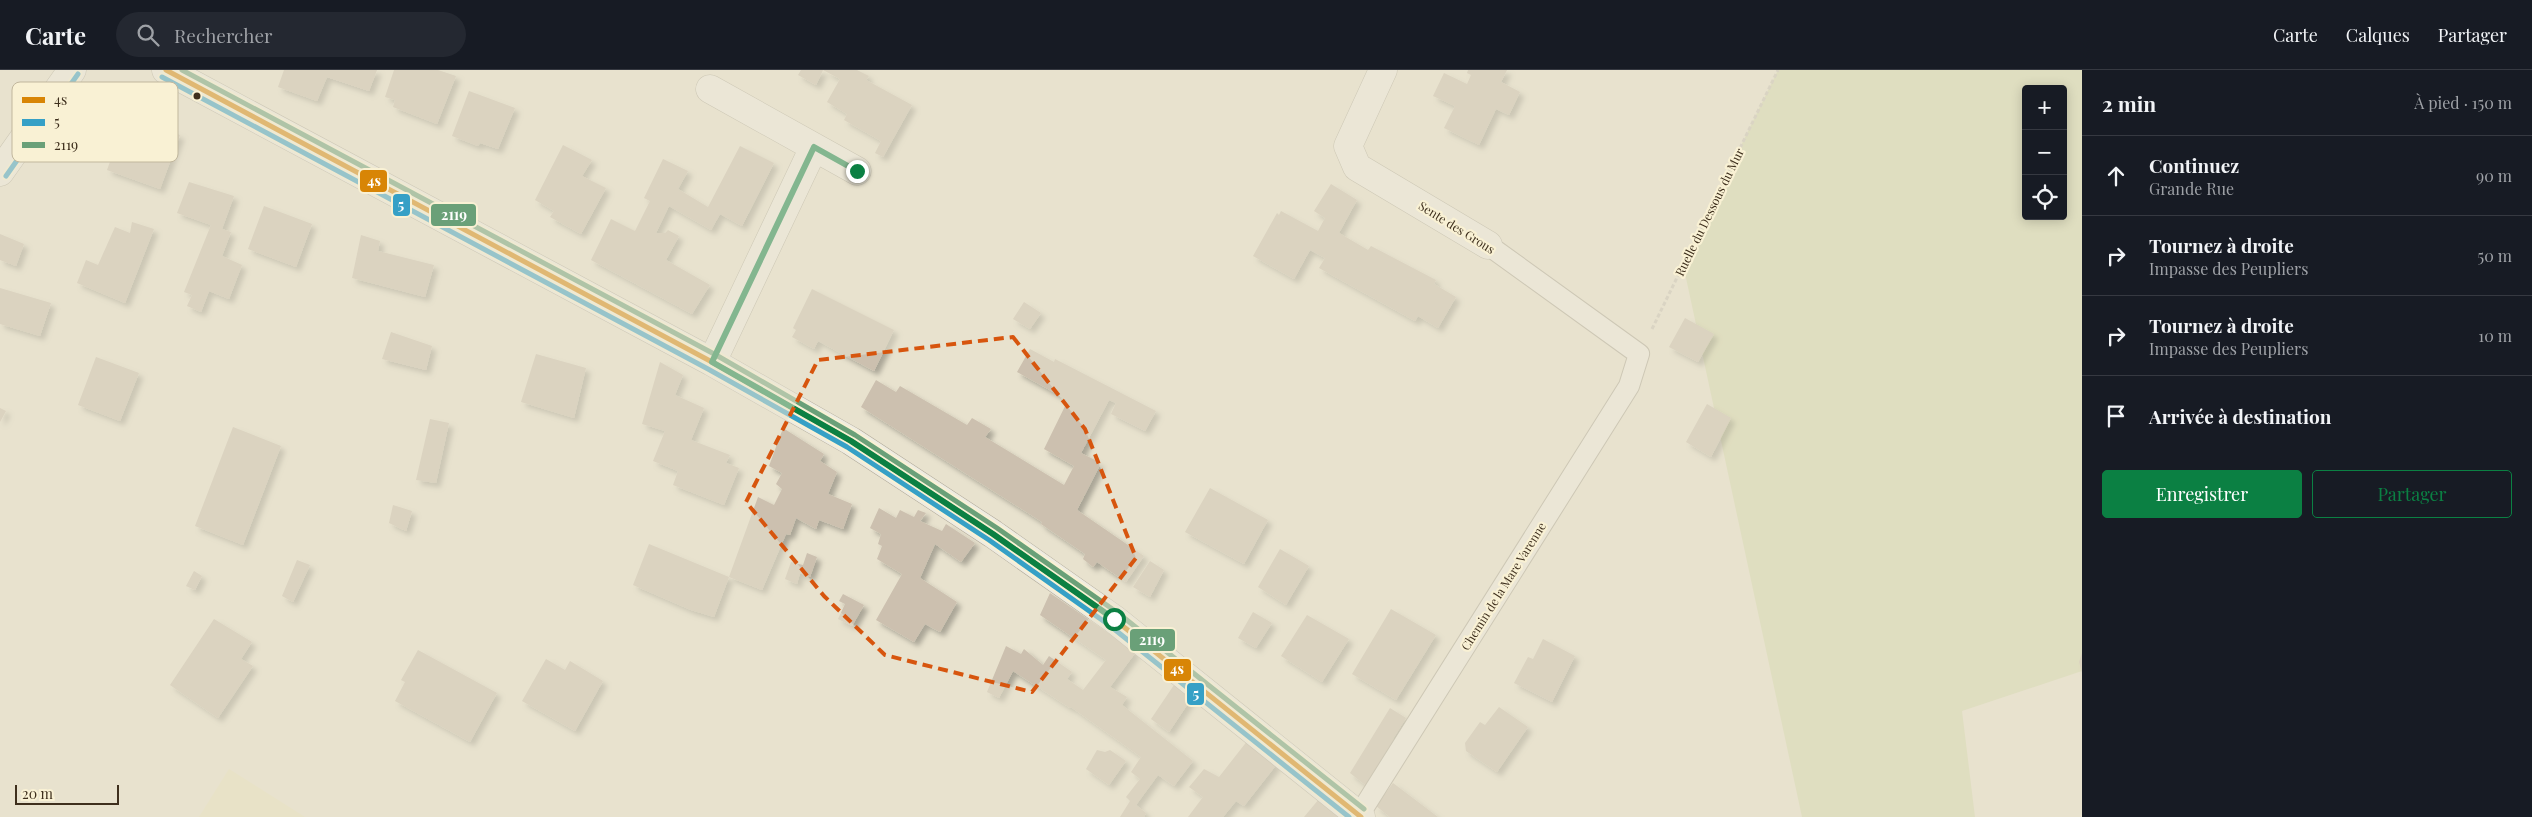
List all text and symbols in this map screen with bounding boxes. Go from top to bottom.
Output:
search box [116,12,466,57]
text: Carte [25,19,86,51]
icon: search [134,21,162,49]
text: Rechercher [174,22,273,48]
text: Carte [2273,23,2318,47]
text: Calques [2346,23,2410,47]
text: Partager [2438,23,2507,47]
legend [12,82,178,162]
map controls [2022,85,2067,220]
button: + [2022,85,2067,130]
text: 2 min [2102,89,2156,117]
text: 4s [54,90,67,109]
unlabelled marker [192,91,202,101]
text: À pied · 150 m [2414,92,2512,113]
text: 5 [54,112,60,131]
button: − [2022,130,2067,175]
text: 2119 [54,135,78,154]
street label: Ruelle du Dessous du Mur [1671,145,1747,279]
text: Continuez [2149,152,2239,178]
route end [846,160,869,183]
icon: ahead [2102,162,2130,190]
text: 90 m [2476,165,2512,186]
line badge: 4s [359,169,388,193]
text: 4s [367,171,381,190]
button: locate [2022,175,2067,220]
text: Grande Rue [2149,178,2234,199]
line badge: 5 [392,193,411,217]
text: 5 [398,195,404,214]
street label: Sente des Grous [1416,197,1498,257]
line badge: 2119 [430,203,477,227]
text: 2119 [441,205,467,224]
text: Tournez à droite [2149,232,2294,258]
icon: right [2102,242,2130,270]
text: 50 m [2478,245,2512,266]
text: Impasse des Peupliers [2149,258,2308,279]
text: Tournez à droite [2149,312,2294,338]
icon: right [2102,322,2130,350]
text: 10 m [2478,325,2512,346]
text: Impasse des Peupliers [2149,338,2308,359]
icon: arrive [2102,402,2130,430]
text: Arrivée à destination [2149,403,2331,429]
button: Enregistrer [2102,470,2302,518]
button: Partager [2312,470,2512,518]
street label: Chemin de la Mare Varenne [1457,519,1549,653]
route start [1103,608,1126,631]
line badge: 2119 [1129,628,1176,652]
text: 2119 [1139,630,1165,649]
line badge: 4s [1163,658,1192,682]
text: 4s [1170,659,1184,678]
line badge: 5 [1186,682,1205,706]
text: 5 [1193,684,1199,703]
scale bar [15,782,119,805]
text: 20 m [22,784,53,803]

